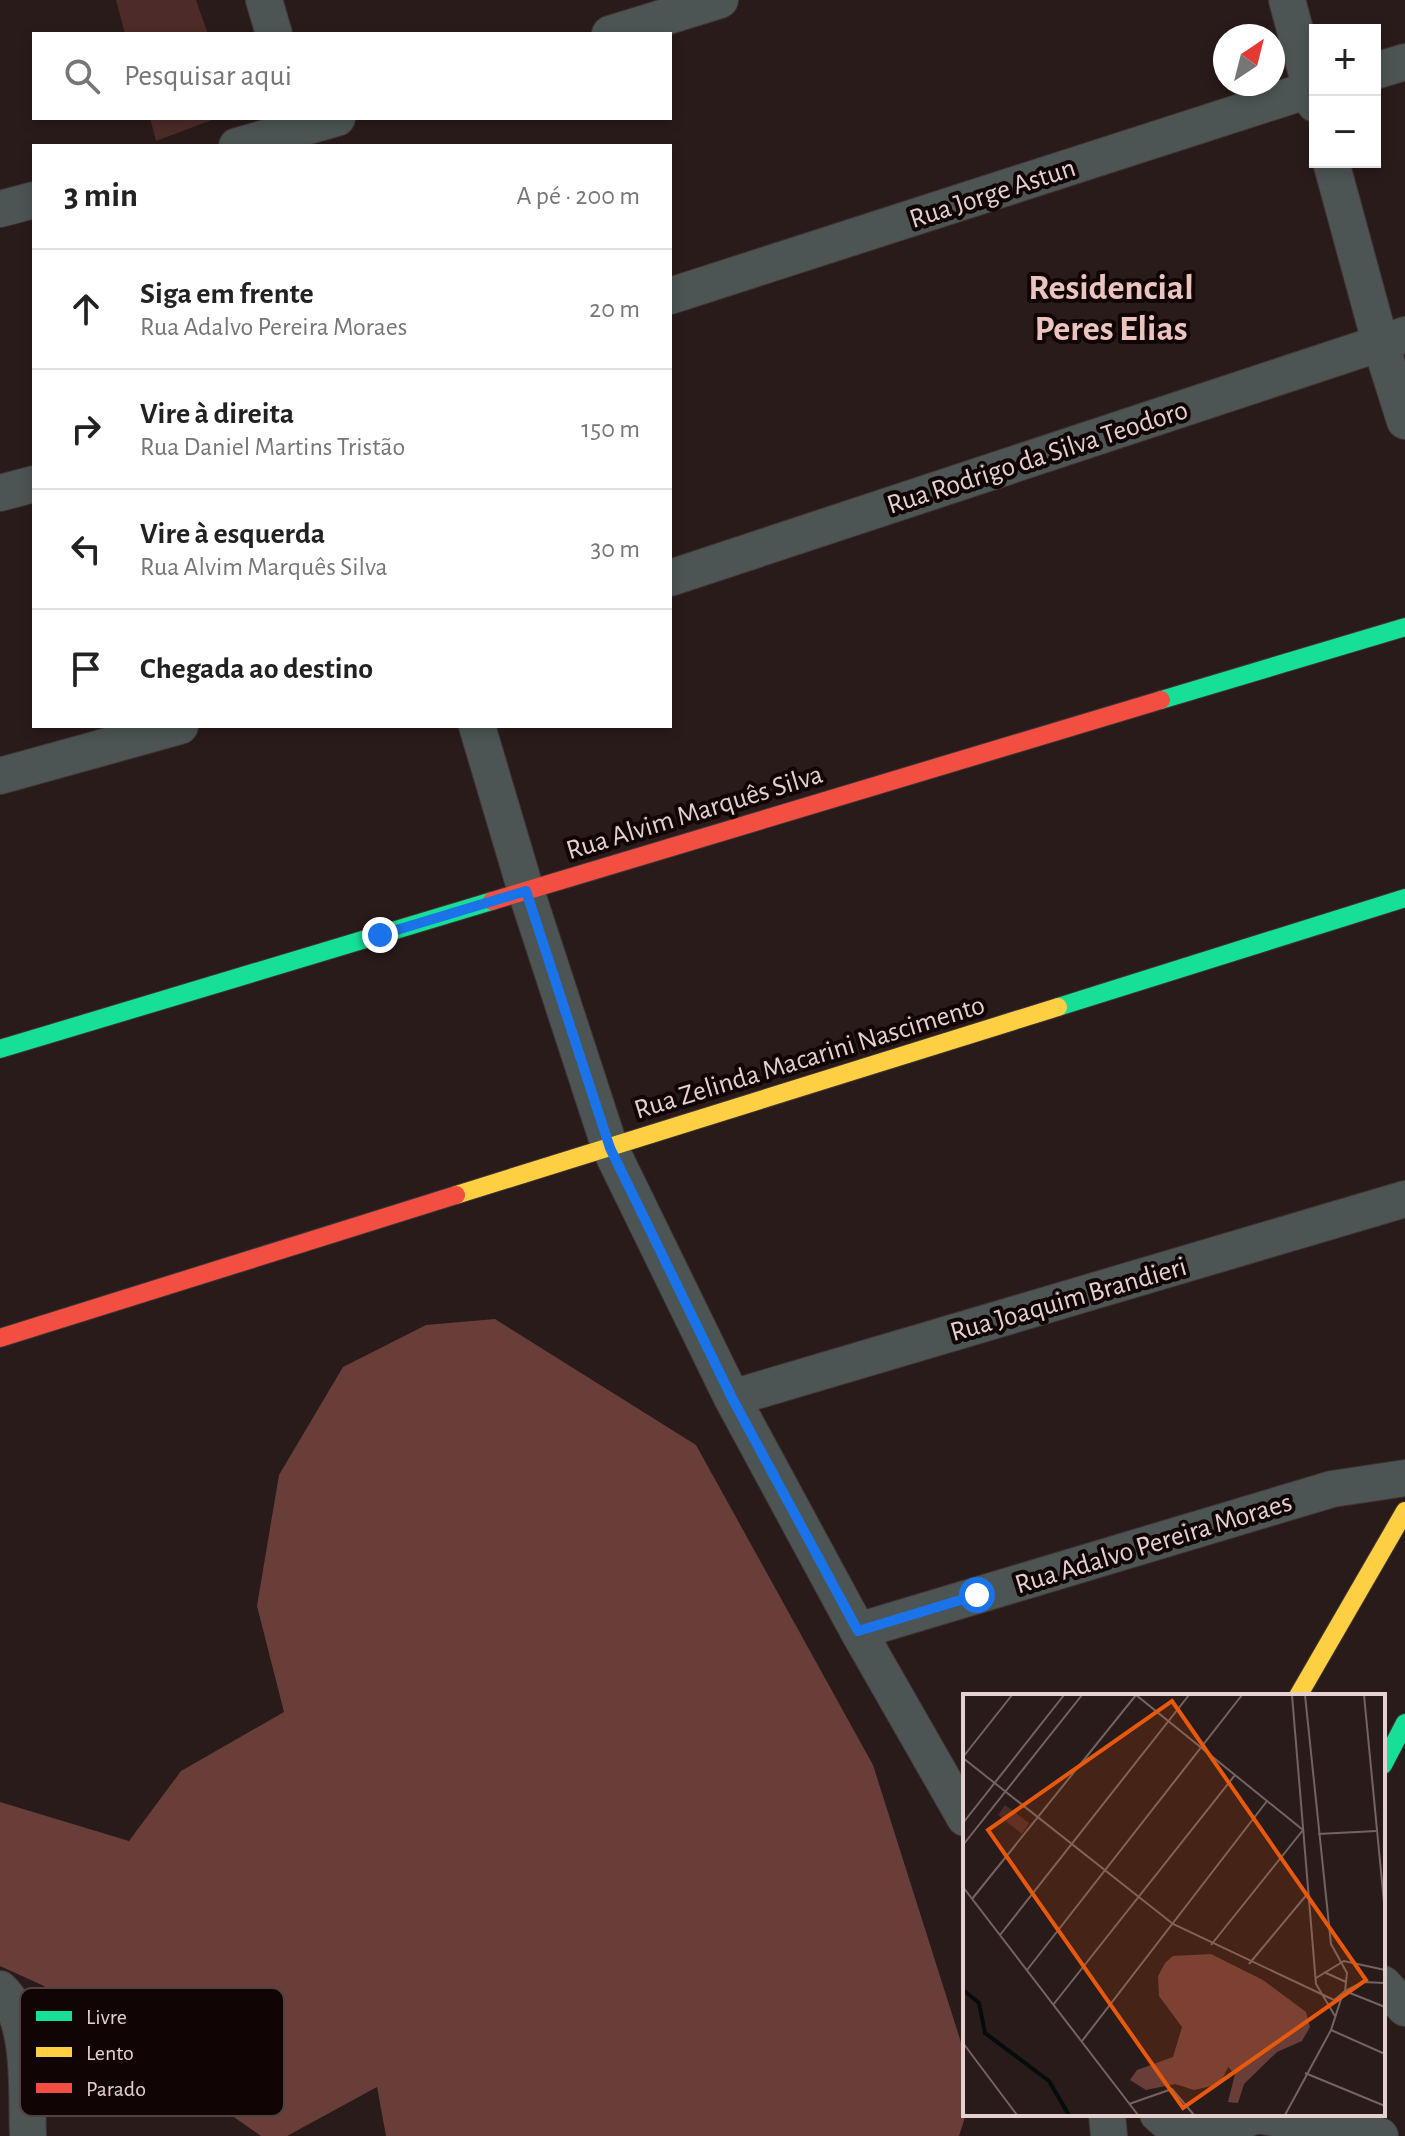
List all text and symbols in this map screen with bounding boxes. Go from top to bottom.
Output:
north arrow [1213,24,1285,96]
map controls [1309,24,1381,168]
button: + [1309,24,1381,96]
search box [32,32,672,120]
icon: search [60,54,104,98]
text: Pesquisar aqui [124,61,292,91]
button: − [1309,96,1381,168]
street label: Rua Jorge Astun [906,154,1079,234]
text: 3 min [64,179,138,213]
text: A pé · 200 m [517,183,640,209]
district label: Residencial Peres Elias [1028,270,1194,347]
text: Siga em frente [140,279,314,309]
icon: ahead [64,287,108,331]
text: 20 m [589,296,640,322]
text: Rua Adalvo Pereira Moraes [140,314,407,340]
street label: Rua Rodrigo da Silva Teodoro [884,396,1192,520]
text: Vire à direita [140,399,294,429]
icon: right [64,407,108,451]
text: 150 m [581,416,640,442]
text: Rua Daniel Martins Tristão [140,434,405,460]
text: Vire à esquerda [140,519,325,549]
icon: left [64,527,108,571]
text: 30 m [590,536,640,562]
text: Rua Alvim Marquês Silva [140,554,388,580]
icon: arrive [64,647,108,691]
text: Chegada ao destino [140,654,373,684]
street label: Rua Alvim Marquês Silva [563,761,826,865]
route end [362,917,398,953]
street label: Rua Zelinda Macarini Nascimento [631,991,988,1125]
street label: Rua Joaquim Brandieri [947,1253,1190,1347]
street label: Rua Adalvo Pereira Moraes [1012,1488,1295,1599]
route start [959,1577,995,1613]
inset map [963,1694,1385,2116]
legend [20,1988,284,2116]
text: Livre [86,2006,127,2028]
text: Lento [86,2042,134,2064]
text: Parado [86,2078,146,2100]

